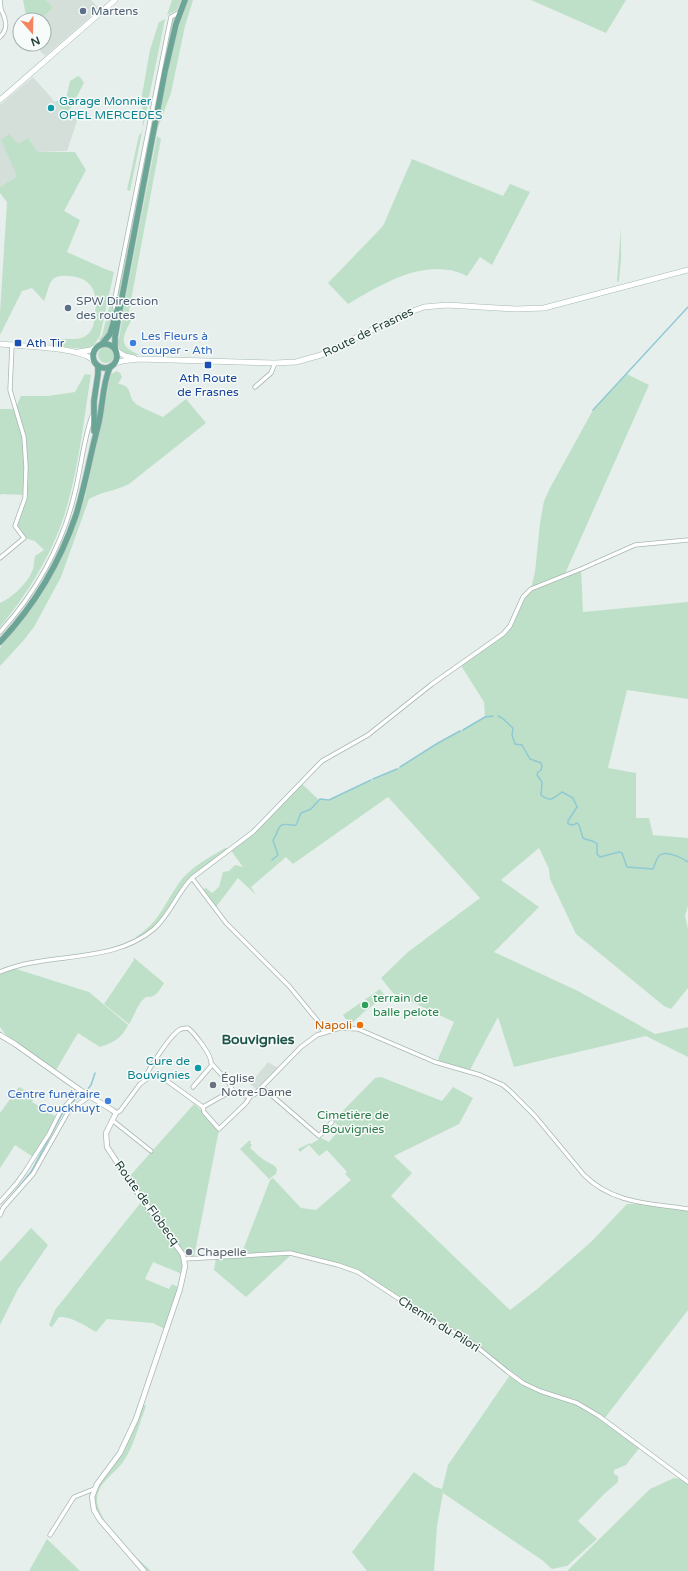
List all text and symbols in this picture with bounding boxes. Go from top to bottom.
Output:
place label: Martens [91,4,139,18]
marker: Martens [78,6,88,16]
north arrow [12,12,52,52]
text: N [29,33,42,49]
place label: Garage Monnier OPEL MERCEDES [59,94,162,122]
marker: Garage Monnier OPEL MERCEDES [46,103,56,113]
place label: SPW Direction des routes [76,294,158,322]
marker: SPW Direction des routes [63,303,73,313]
street label: Route de Frasnes [320,304,416,360]
place label: Les Fleurs à couper - Ath [141,329,213,357]
place label: Ath Tir [26,336,65,350]
marker: Ath Tir [13,338,23,348]
marker: Les Fleurs à couper - Ath [128,338,138,348]
marker: Ath Route de Frasnes [203,360,213,370]
place label: Ath Route de Frasnes [177,371,239,399]
place label: terrain de balle pelote [373,991,439,1019]
marker: terrain de balle pelote [360,1000,370,1010]
place label: Napoli [315,1018,352,1032]
marker: Napoli [355,1020,365,1030]
district label: Bouvignies [221,1031,295,1048]
place label: Cure de Bouvignies [127,1054,190,1082]
marker: Cure de Bouvignies [193,1063,203,1073]
place label: Église Notre-Dame [221,1071,292,1099]
marker: Église Notre-Dame [208,1080,218,1090]
place label: Centre funéraire Couckhuyt [7,1087,100,1115]
marker: Centre funéraire Couckhuyt [103,1096,113,1106]
park label: Cimetière de Bouvignies [317,1108,389,1136]
street label: Route de Flobecq [112,1158,182,1248]
place label: Chapelle [197,1245,247,1259]
marker: Chapelle [184,1247,194,1257]
street label: Chemin du Pilori [396,1293,482,1355]

